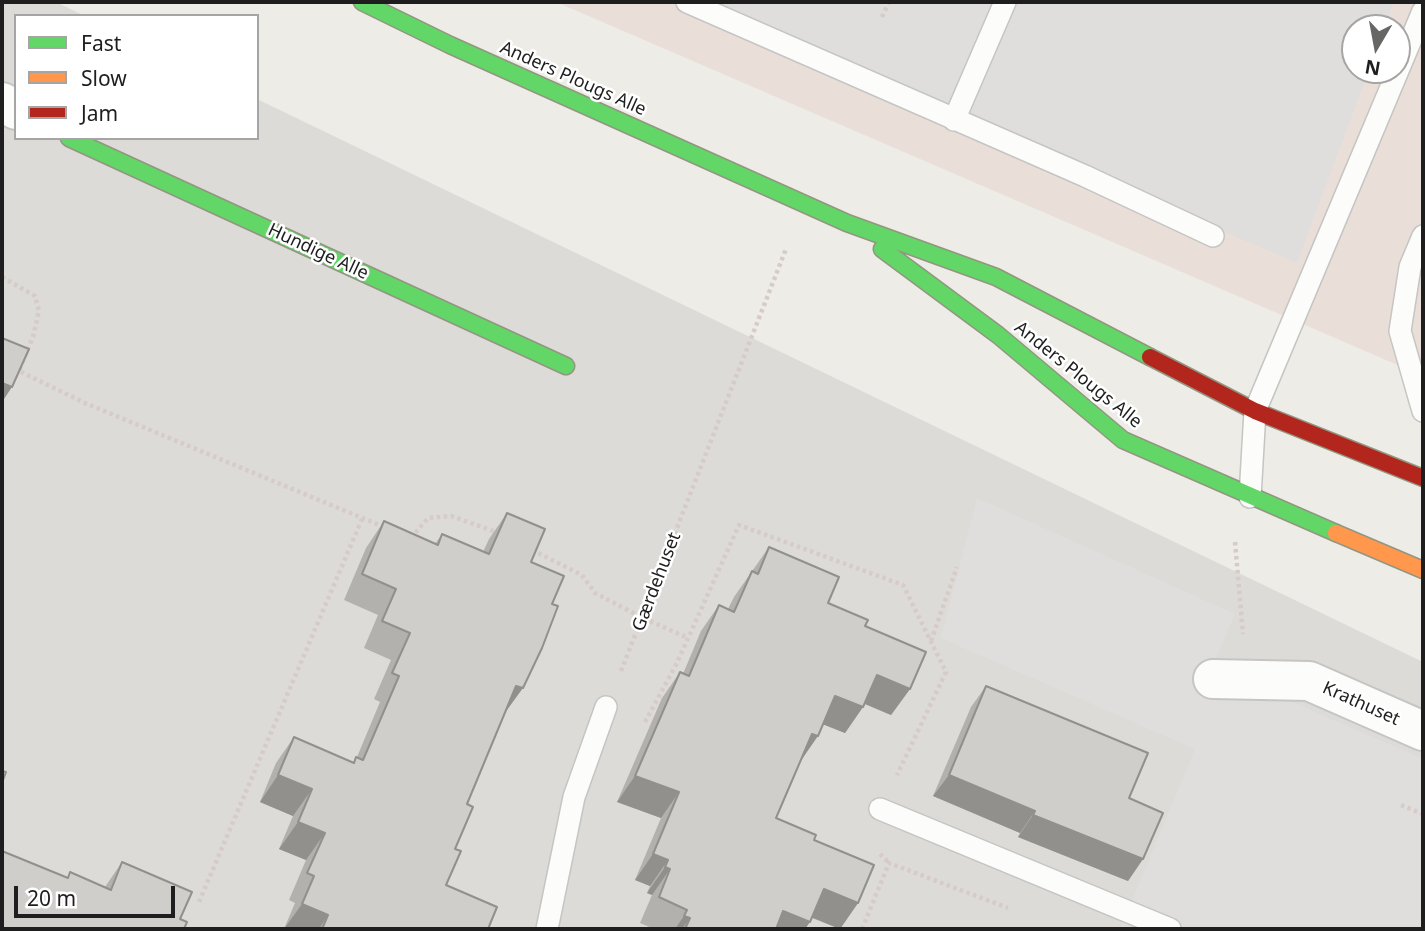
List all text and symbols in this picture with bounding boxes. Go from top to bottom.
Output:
legend [14,14,259,140]
north arrow [1341,14,1411,84]
text: Fast [81,29,121,57]
street label: Anders Plougs Alle [497,37,649,121]
text: N [1363,54,1383,82]
text: Slow [81,64,127,92]
text: Jam [81,99,118,127]
street label: Hundige Alle [264,219,372,285]
street label: Anders Plougs Alle [1010,317,1146,433]
street label: Gærdehuset [628,529,686,635]
street label: Krathuset [1319,677,1403,731]
scale bar [18,872,178,916]
text: 20 m [27,884,76,912]

